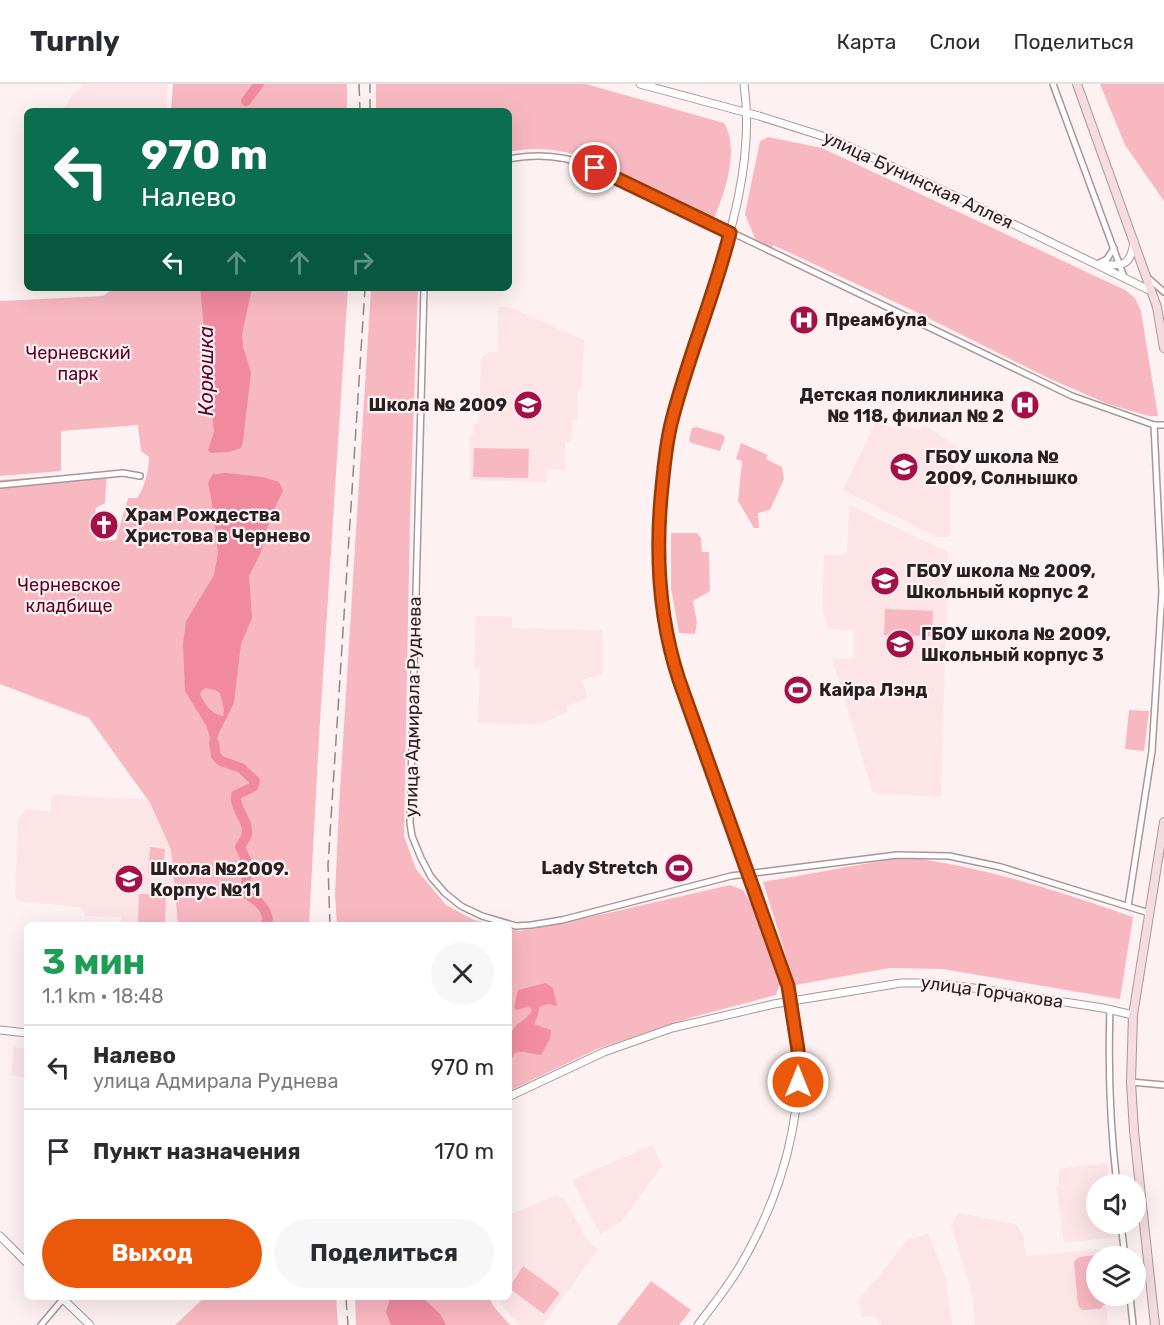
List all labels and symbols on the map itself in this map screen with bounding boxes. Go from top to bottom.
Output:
street label: улица Бунинская Аллея [820,126,1016,234]
pin [569,142,620,193]
hospital icon: Преамбула [788,304,820,336]
place label: Преамбула [825,309,927,331]
water label: Корюшка [194,326,218,416]
park label: Черневский парк [25,342,131,385]
place label: Детская поликлиника № 118, филиал № 2 [799,384,1004,427]
school or university icon: Школа № 2009 [512,389,544,421]
hospital icon: Детская поликлиника № 118, филиал № 2 [1009,389,1041,421]
place label: Школа № 2009 [369,394,507,416]
place label: ГБОУ школа № 2009, Солнышко [925,446,1078,489]
school or university icon: ГБОУ школа № 2009, Солнышко [888,451,920,483]
place label: Храм Рождества Христова в Чернево [125,504,311,547]
church icon: Храм Рождества Христова в Чернево [88,509,120,541]
place label: ГБОУ школа № 2009, Школьный корпус 2 [906,560,1096,603]
school or university icon: ГБОУ школа № 2009, Школьный корпус 2 [869,565,901,597]
park label: Черневское кладбище [17,574,121,617]
street label: улица Адмирала Руднева [400,596,426,818]
place label: ГБОУ школа № 2009, Школьный корпус 3 [921,623,1111,666]
school or university icon: ГБОУ школа № 2009, Школьный корпус 3 [884,628,916,660]
sports icon: Кайра Лэнд [782,674,814,706]
place label: Кайра Лэнд [819,679,927,701]
sports icon: Lady Stretch [663,852,695,884]
place label: Lady Stretch [541,857,658,879]
place label: Школа №2009. Корпус №11 [150,858,289,901]
school or university icon: Школа №2009. Корпус №11 [113,863,145,895]
street label: улица Горчакова [919,971,1065,1013]
position arrow [766,1050,830,1114]

